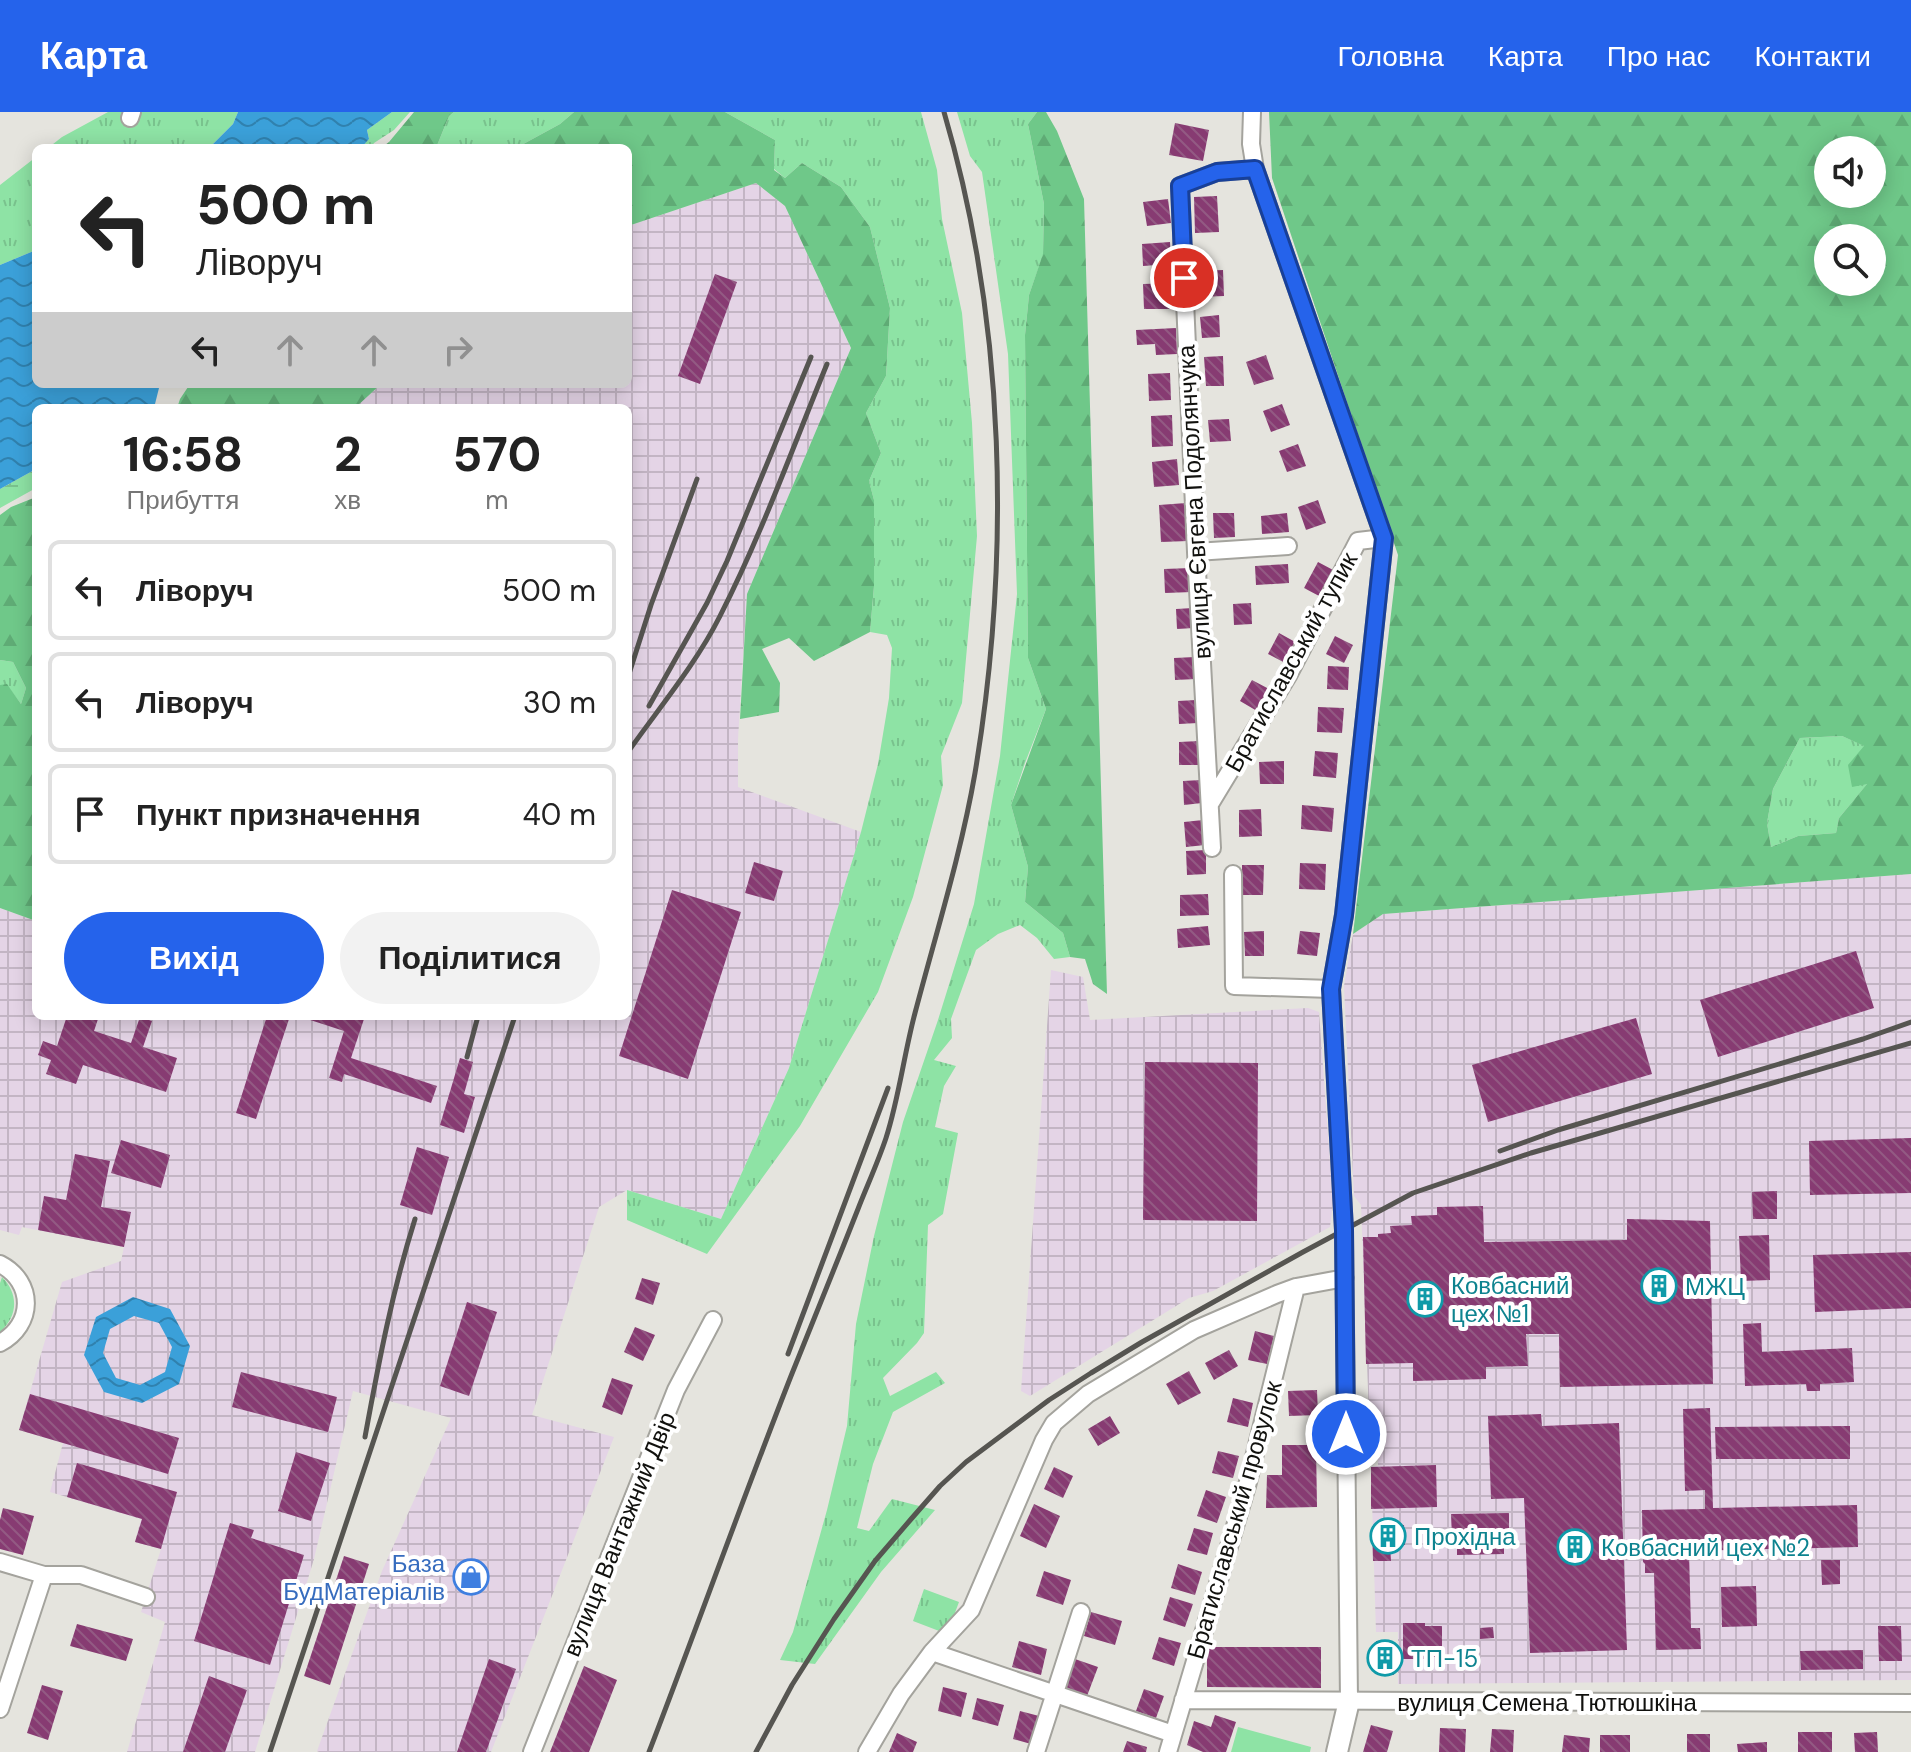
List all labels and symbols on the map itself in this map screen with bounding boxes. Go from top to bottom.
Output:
pin [1150,244,1218,312]
street label: вулиця Євгена Подолянчука [1170,343,1218,660]
street label: Братиславський тупик [1218,546,1365,777]
building icon: МЖЦ [1640,1267,1678,1305]
place label: Ковбасний цех №1 [1451,1270,1569,1329]
place label: МЖЦ [1685,1271,1745,1302]
building icon: Ковбасний цех №1 [1406,1280,1444,1318]
street label: Братиславський провулок [1179,1377,1289,1663]
position arrow [1304,1392,1388,1476]
street label: вулиця Вантажний Двір [556,1407,682,1661]
building icon: Прохідна [1369,1517,1407,1555]
place label: Прохідна [1414,1521,1516,1552]
building icon: Ковбасний цех №2 [1556,1528,1594,1566]
place label: Ковбасний цех №2 [1601,1532,1810,1563]
place label: База БудМатеріалів [283,1548,446,1607]
shop icon: База БудМатеріалів [452,1558,490,1596]
building icon: ТП-15 [1366,1639,1404,1677]
place label: ТП-15 [1411,1643,1478,1674]
street label: вулиця Семена Тютюшкіна [1397,1687,1697,1718]

